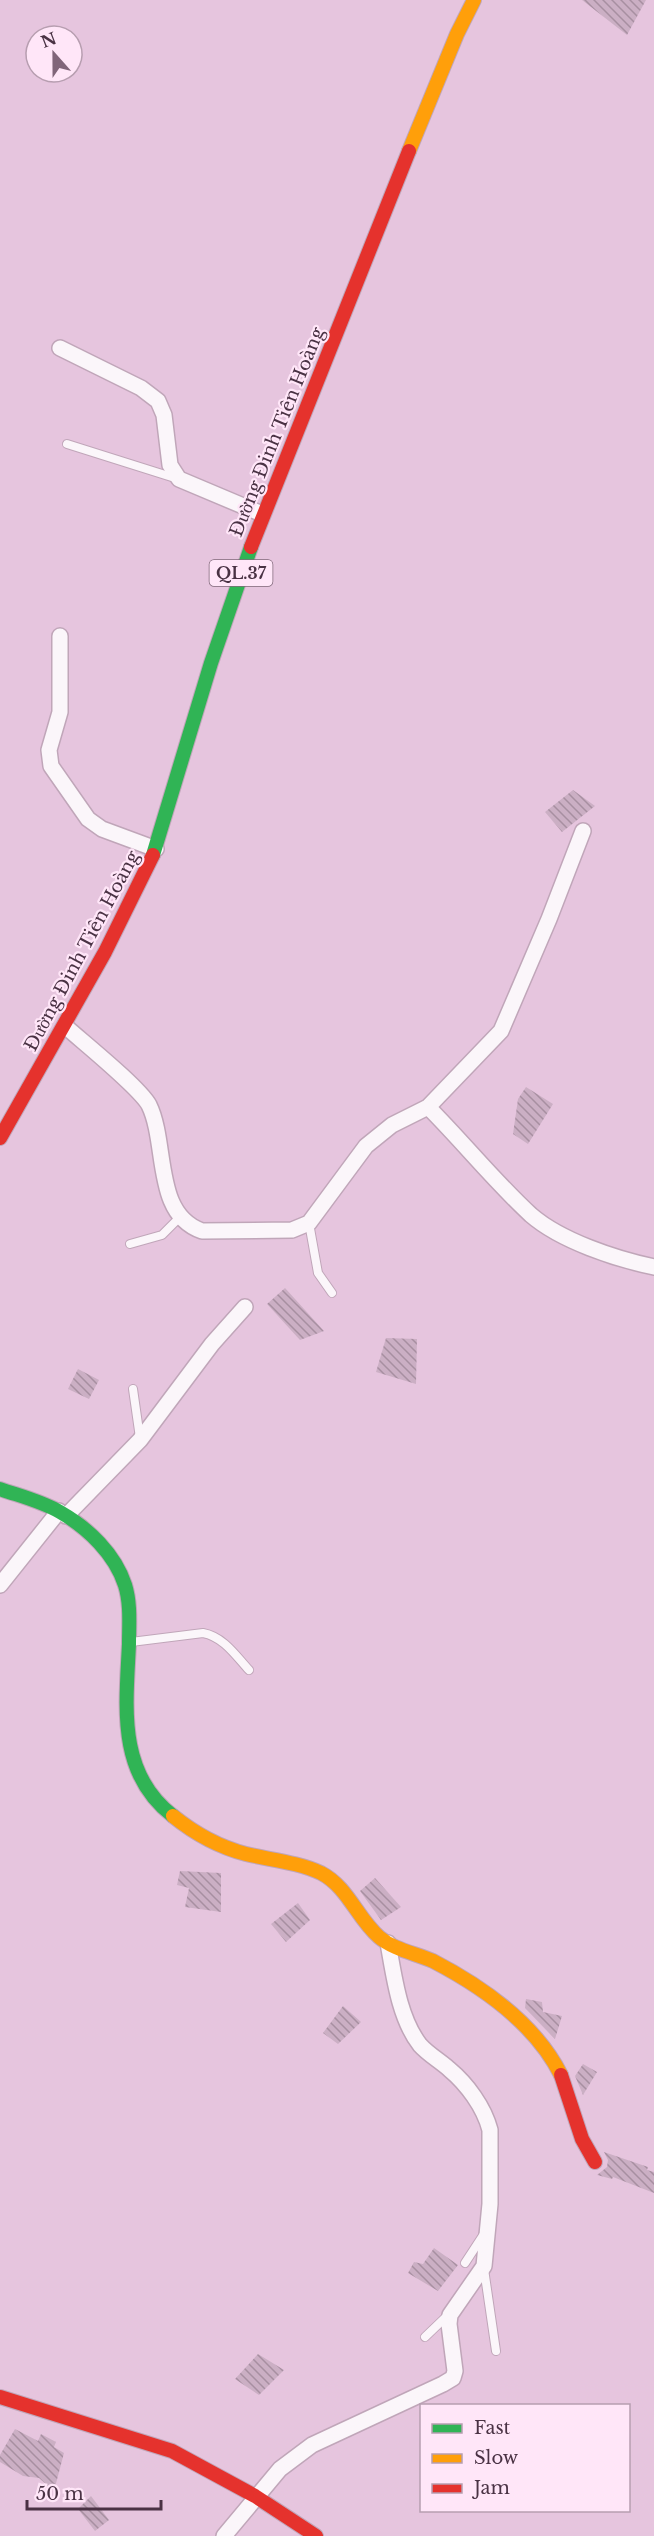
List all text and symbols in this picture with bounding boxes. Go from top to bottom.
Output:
north arrow [24,24,84,84]
text: N [38,28,59,52]
street label: Đường Đinh Tiên Hoàng [225,324,329,540]
road number: QL.37 [210,560,272,586]
street label: Đường Đinh Tiên Hoàng [20,847,144,1055]
legend [420,2404,630,2512]
text: Fast [474,2417,511,2439]
text: Slow [474,2447,519,2469]
scale bar [27,2473,160,2511]
text: Jam [472,2477,510,2499]
text: 50 m [36,2483,84,2505]

